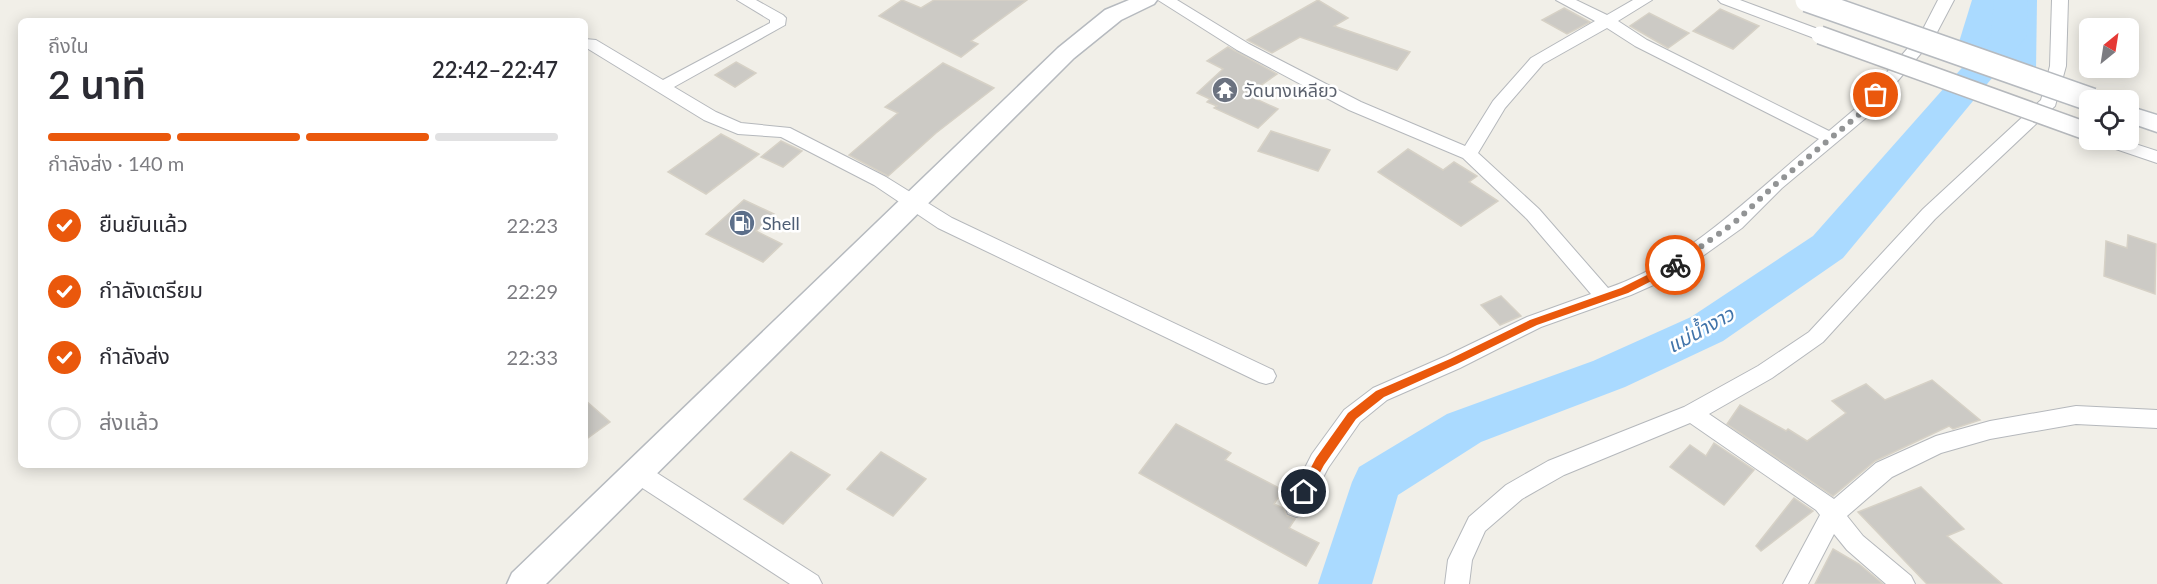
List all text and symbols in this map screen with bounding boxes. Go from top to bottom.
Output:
north arrow [2079,18,2139,78]
map controls [2079,18,2139,150]
text: ถึงใน [48,33,89,57]
text: 22:42–22:47 [432,56,558,83]
text: 2 นาที [48,61,146,107]
pin [1850,69,1901,120]
temple icon: วัดนางเหลียว [1210,75,1240,105]
icon: bag [1859,78,1892,111]
place label: วัดนางเหลียว [1244,79,1338,101]
button: locate [2079,90,2139,150]
text: กำลังส่ง · 140 m [48,151,184,175]
fuel station icon: Shell [727,208,757,238]
icon: check [48,209,81,242]
text: ยืนยันแล้ว [99,210,188,237]
place label: Shell [762,212,800,234]
text: 22:23 [507,213,558,237]
courier [1645,235,1705,295]
icon: bike [1659,249,1692,282]
icon: check [48,275,81,308]
text: กำลังเตรียม [99,276,203,303]
text: 22:29 [507,279,558,303]
water label: แม่น้ำงาว [1662,299,1739,357]
icon: check [48,341,81,374]
text: กำลังส่ง [99,342,170,369]
text: 22:33 [507,345,558,369]
text: ส่งแล้ว [99,408,159,435]
pin [1278,466,1329,517]
icon: home [1287,475,1320,508]

